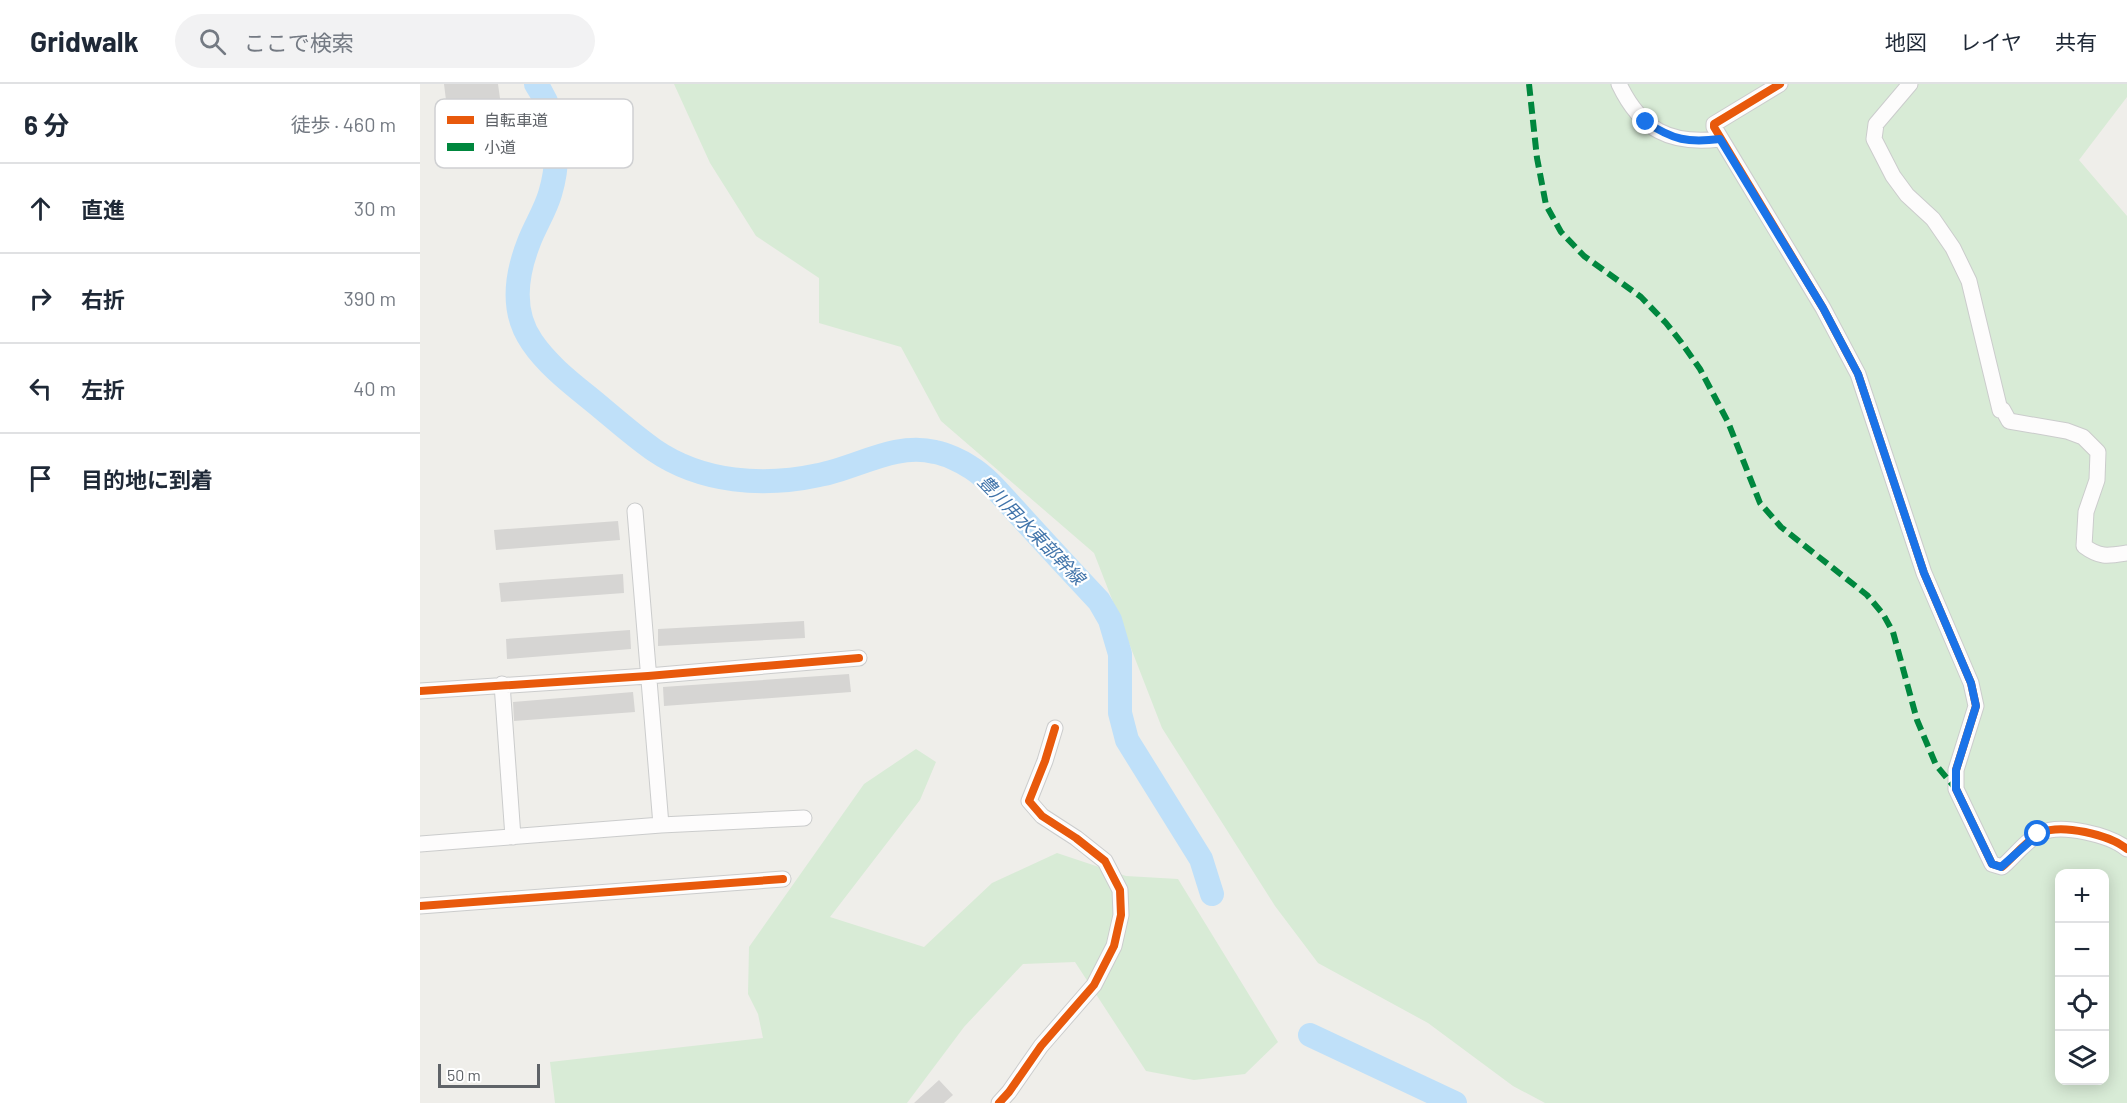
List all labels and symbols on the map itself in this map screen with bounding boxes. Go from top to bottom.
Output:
legend [435,99,633,168]
route end [1632,108,1658,134]
text: 自転車道 [484,110,548,129]
text: 小道 [484,137,516,156]
water label: 豊川用水東部幹線 [974,470,1091,590]
route start [2024,820,2050,846]
scale bar [438,1061,540,1088]

